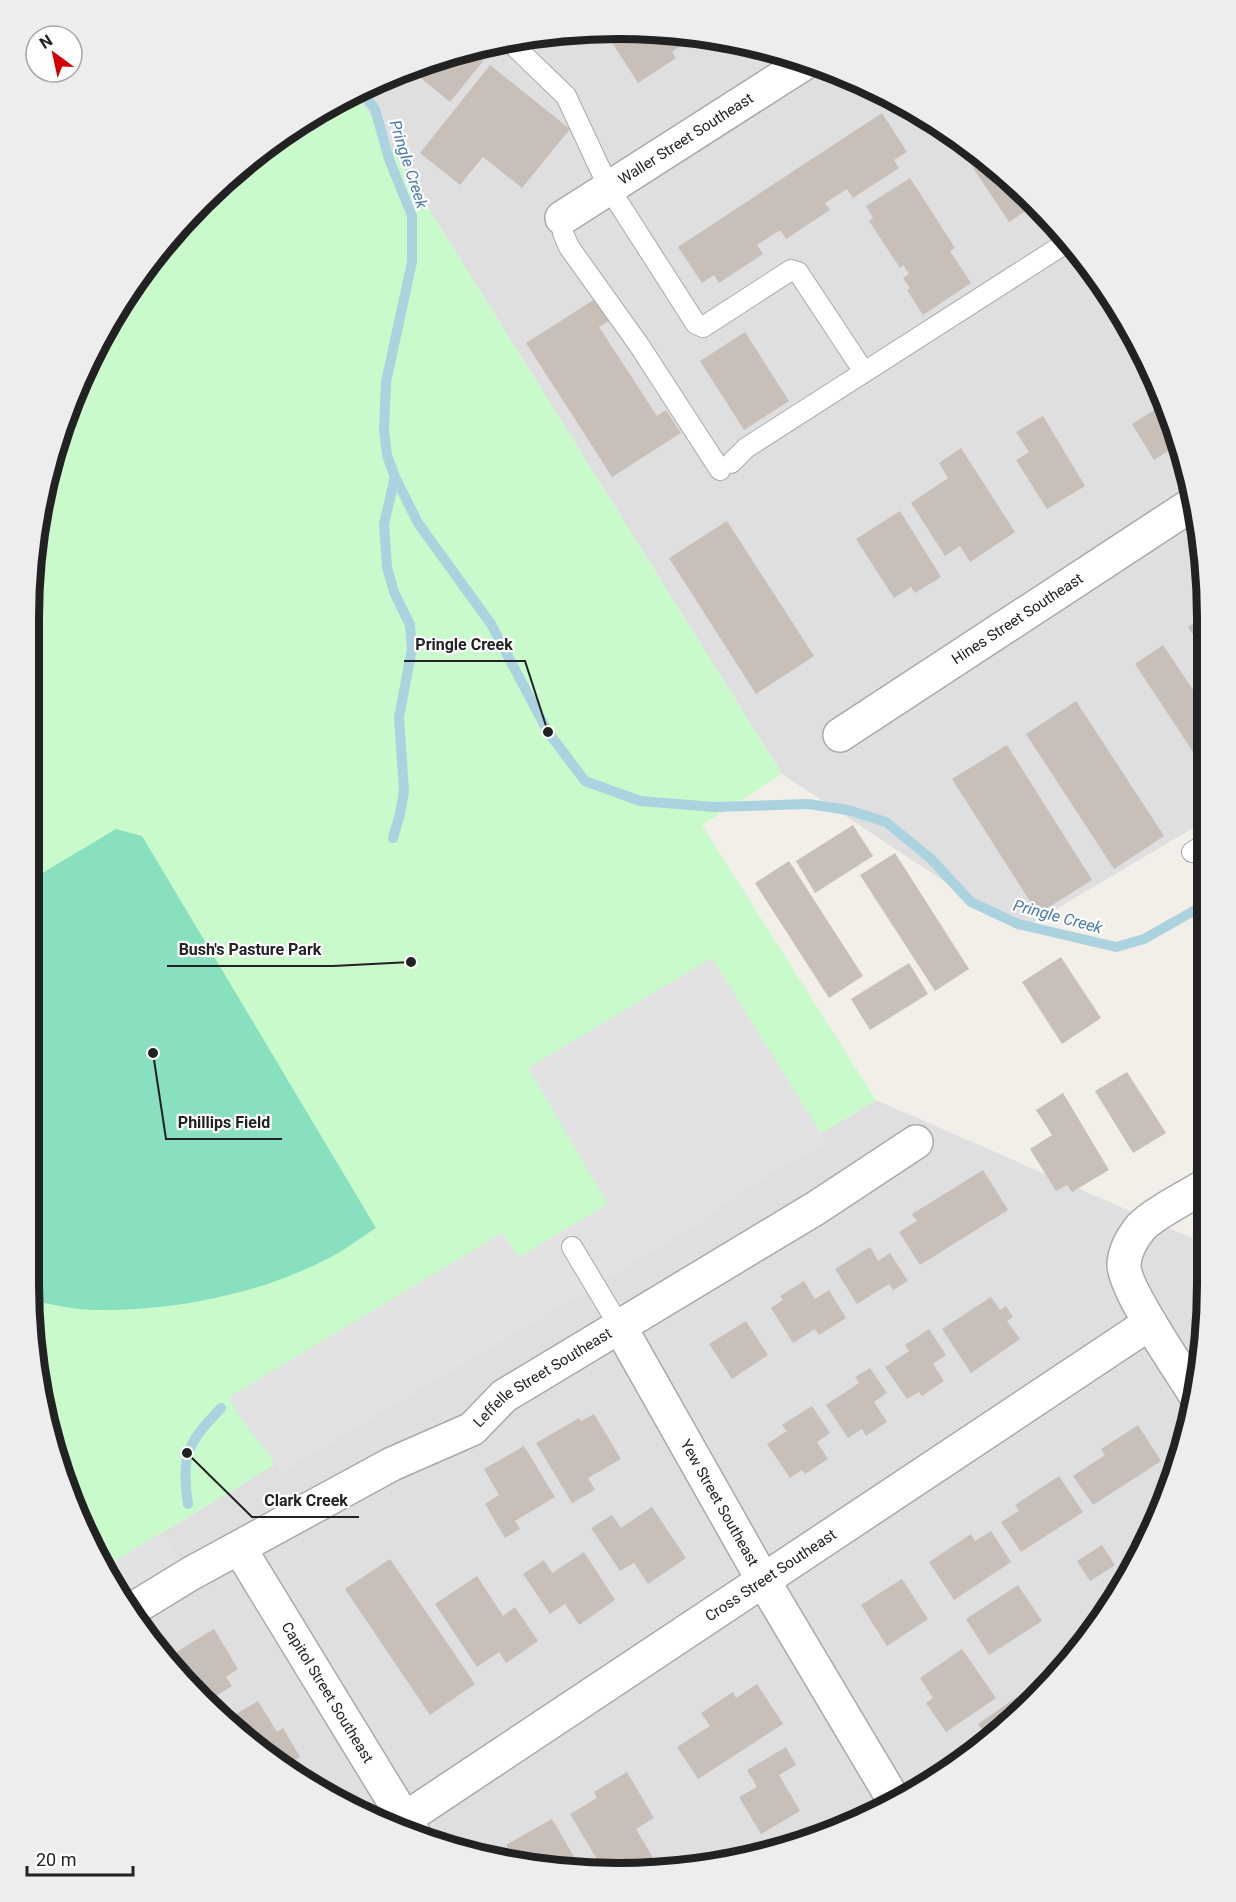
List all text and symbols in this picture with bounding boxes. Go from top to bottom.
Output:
north arrow [24,24,84,84]
text: N [36,31,56,53]
street label: Waller Street Southeast [615,89,757,189]
water label: Pringle Creek [385,118,432,212]
street label: Hines Street Southeast [948,569,1086,668]
callout: Pringle Creek [404,627,525,661]
text: Pringle Creek [415,635,513,654]
water label: Pringle Creek [1011,895,1106,938]
callout: Bush's Pasture Park [167,932,333,966]
text: Bush's Pasture Park [179,940,322,959]
callout: Phillips Field [166,1105,282,1139]
text: Phillips Field [178,1113,270,1132]
street label: Leffelle Street Southeast [470,1324,615,1431]
street label: Yew Street Southeast [676,1436,762,1569]
callout: Clark Creek [252,1483,359,1517]
text: Clark Creek [264,1491,348,1510]
street label: Cross Street Southeast [702,1525,840,1625]
street label: Capitol Street Southeast [278,1619,377,1766]
scale bar [27,1839,134,1877]
text: 20 m [36,1849,76,1870]

